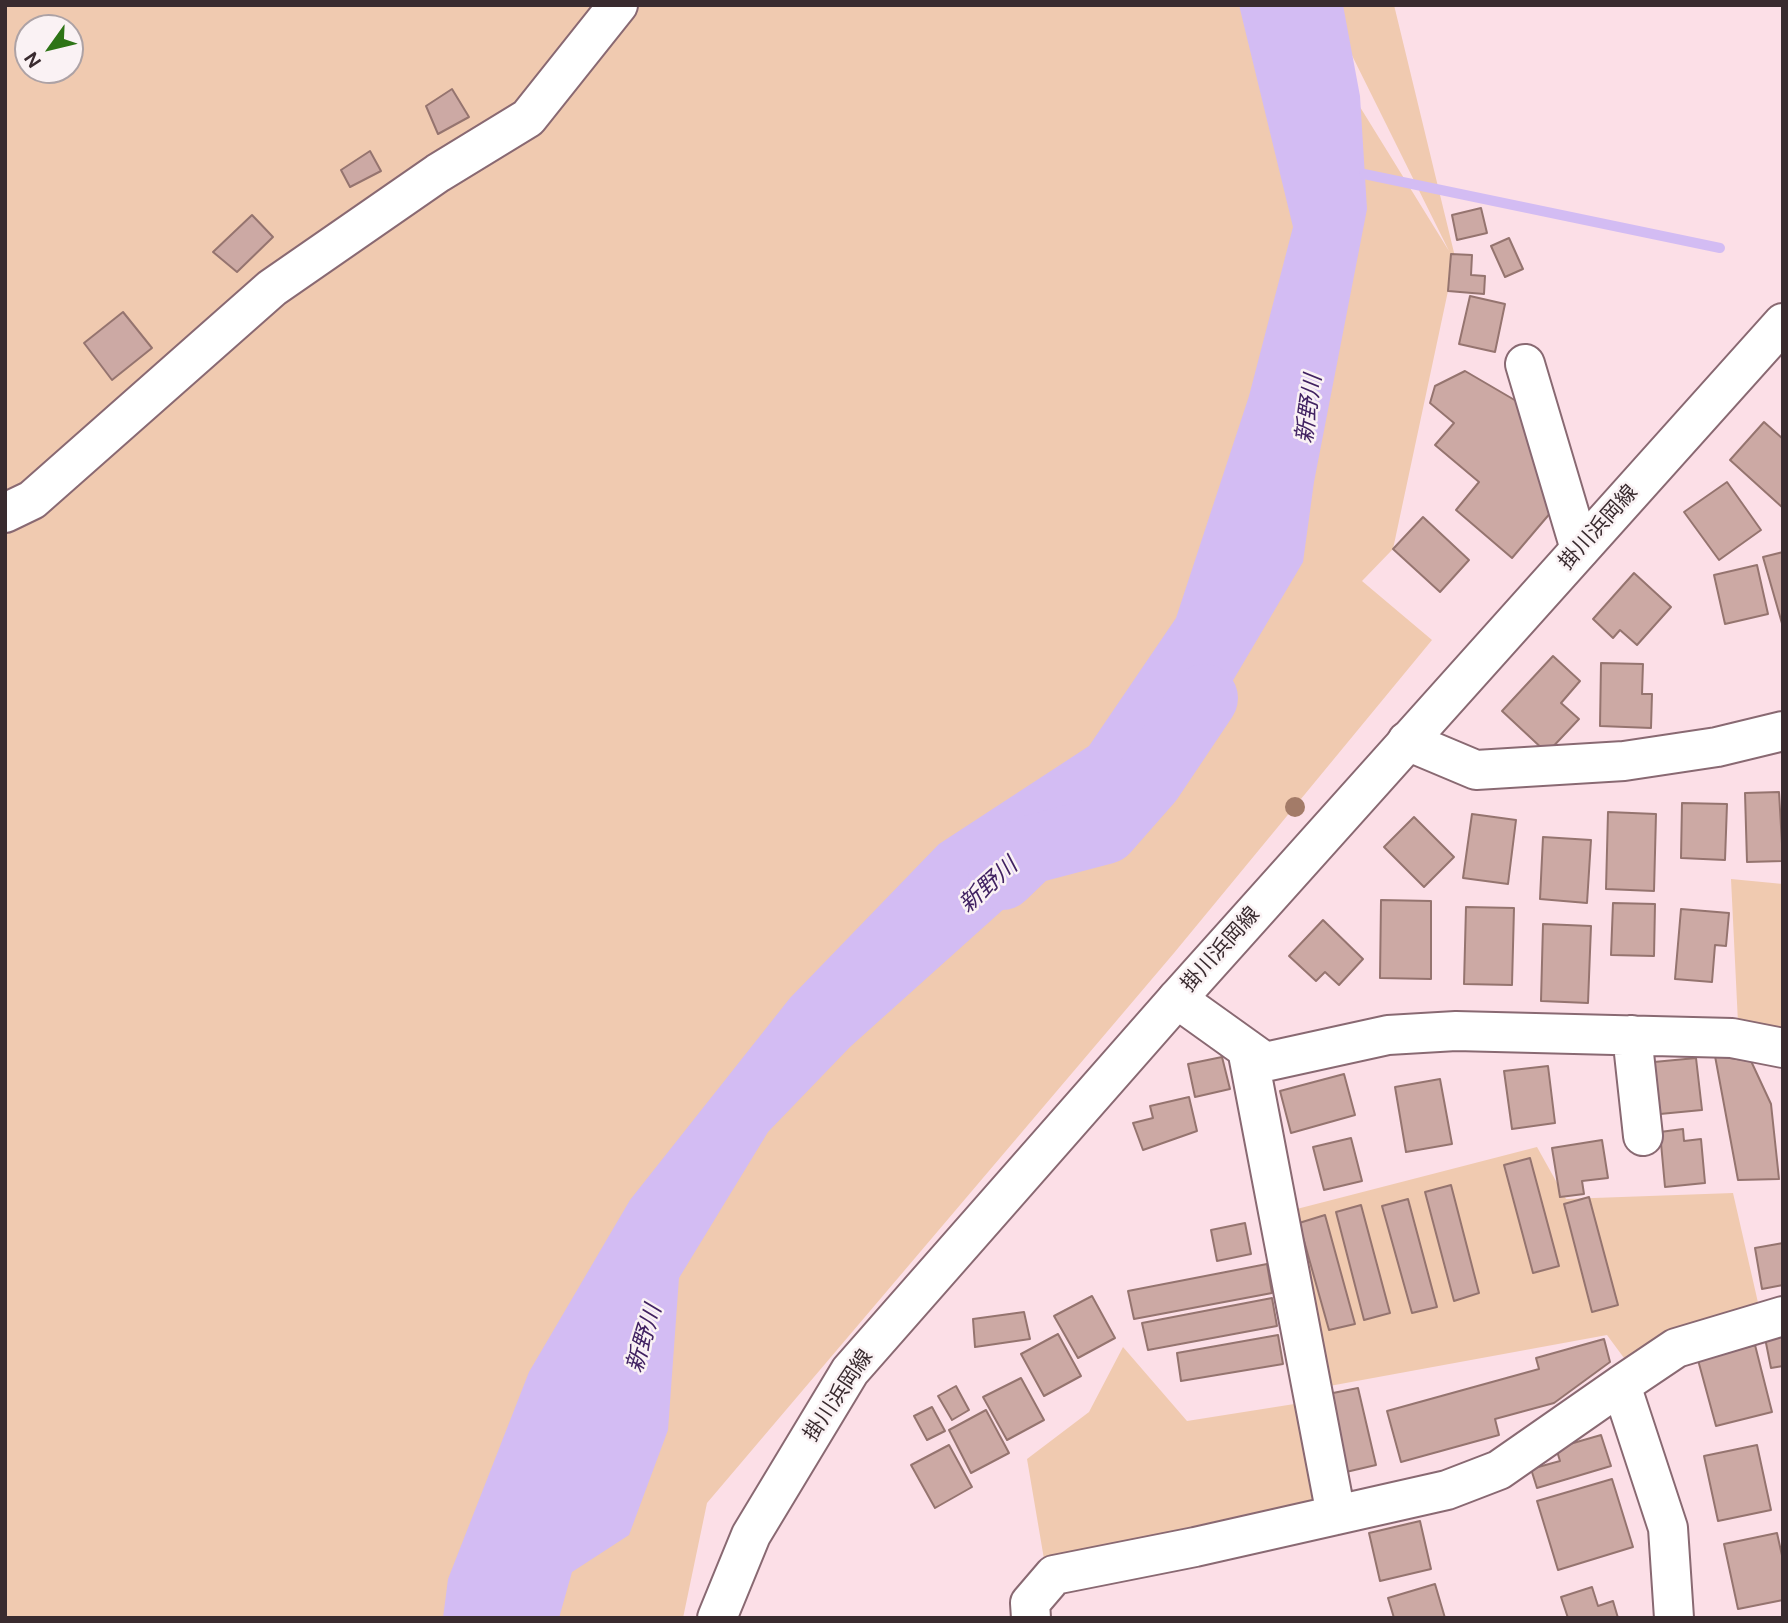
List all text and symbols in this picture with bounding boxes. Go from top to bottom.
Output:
north arrow [14,14,84,84]
text: N [19,47,47,73]
water label: 新野川 [1292,373,1328,445]
street label: 掛川浜岡線 [1555,481,1643,575]
water label: 新野川 [954,853,1024,919]
street label: 掛川浜岡線 [1177,903,1265,997]
water label: 新野川 [622,1302,668,1376]
street label: 掛川浜岡線 [799,1345,879,1447]

